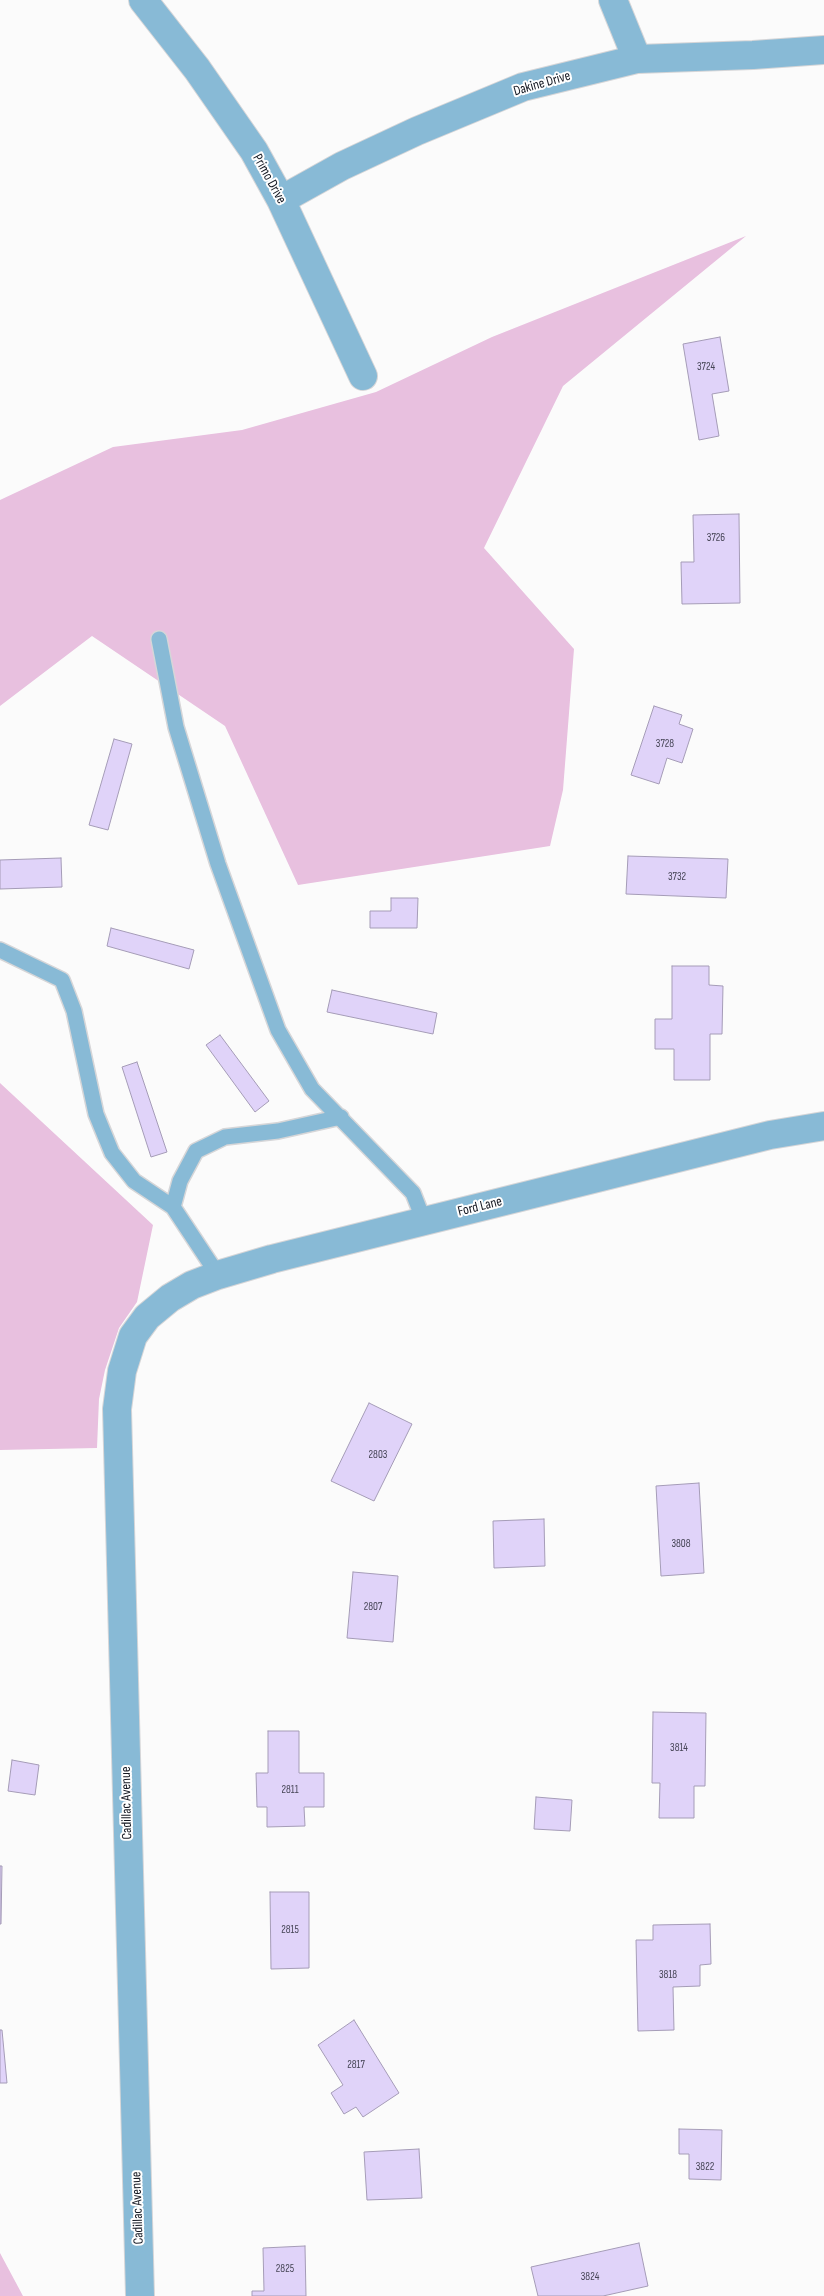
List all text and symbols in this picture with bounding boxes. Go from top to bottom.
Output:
street label: Dakine Drive [512,68,572,100]
street label: Primo Drive [249,151,289,207]
house number: 3724 [697,360,715,374]
house number: 3726 [707,531,725,545]
house number: 3728 [656,737,674,751]
house number: 3732 [668,870,686,884]
street label: Ford Lane [456,1193,504,1221]
house number: 2803 [369,1448,387,1462]
house number: 3808 [671,1537,691,1551]
house number: 2807 [364,1600,382,1614]
house number: 3814 [670,1741,688,1755]
street label: Cadillac Avenue [118,1766,136,1840]
house number: 2811 [281,1783,299,1797]
house number: 2815 [281,1923,299,1937]
house number: 3818 [659,1968,677,1982]
house number: 2817 [347,2058,365,2072]
house number: 3822 [696,2160,714,2174]
street label: Cadillac Avenue [128,2171,148,2245]
house number: 2825 [276,2262,294,2276]
house number: 3824 [581,2270,599,2284]

